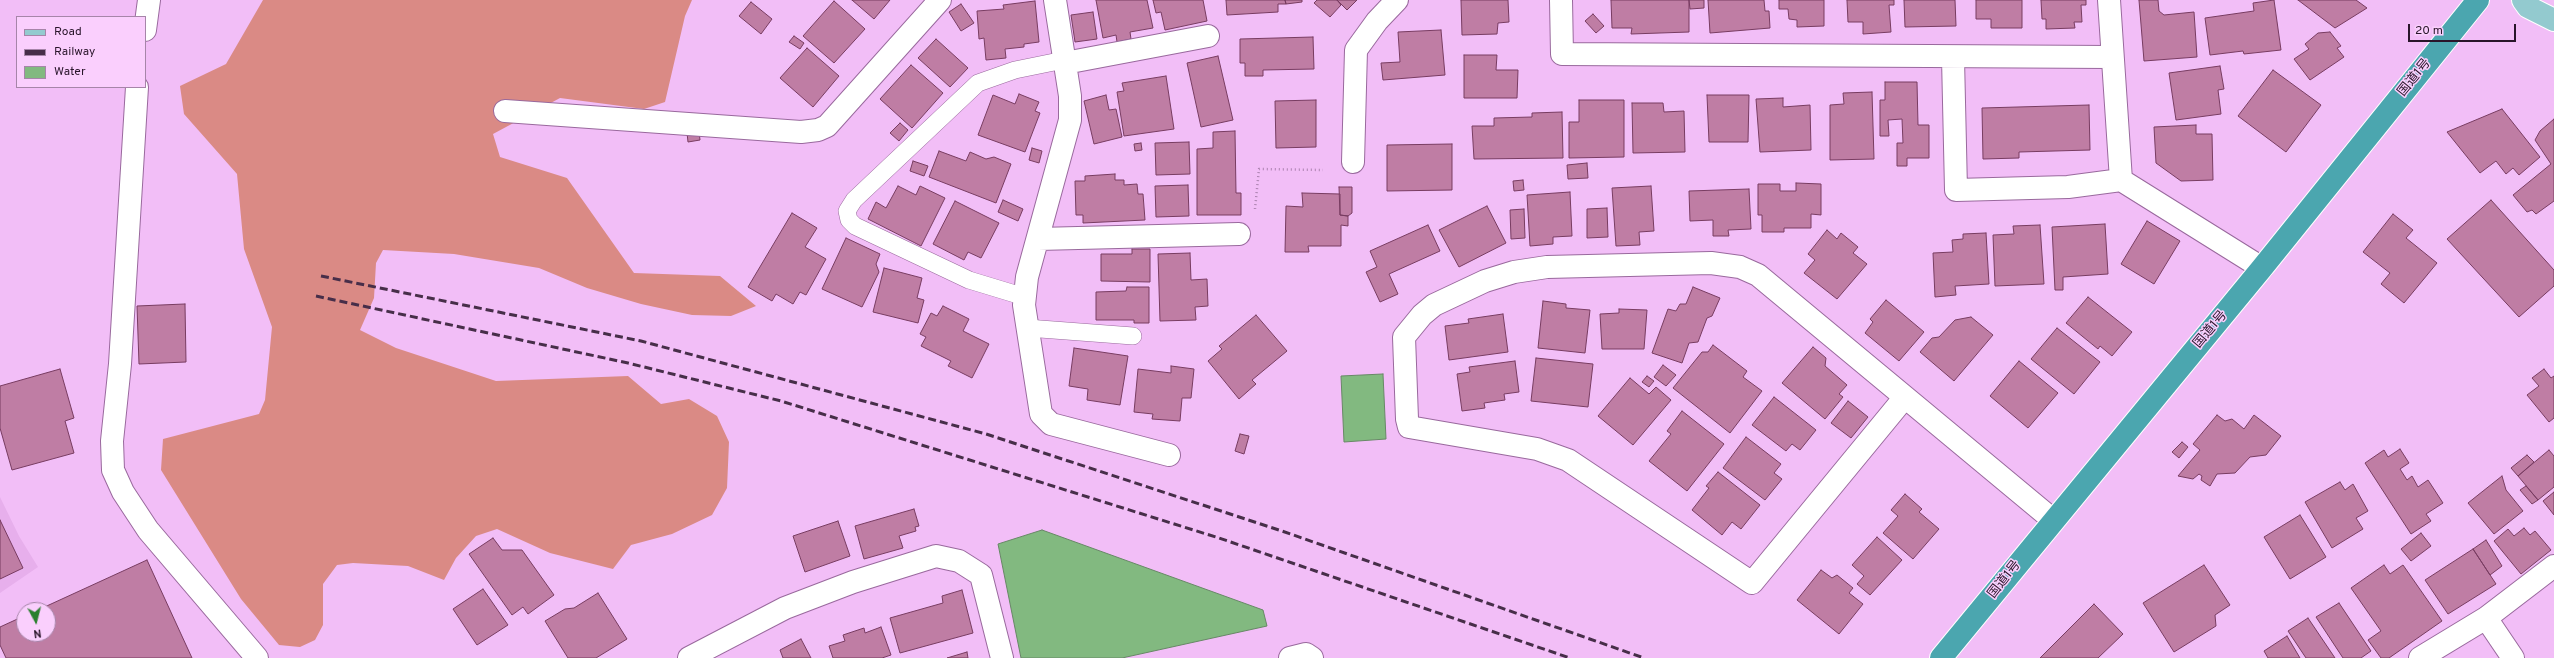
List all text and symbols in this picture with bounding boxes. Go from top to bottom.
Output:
legend [16,16,146,88]
scale bar [2410,16,2518,42]
text: 20 m [2415,23,2443,39]
text: Road [54,24,82,40]
text: Railway [54,44,95,60]
street label: 国道1号 [2395,56,2435,100]
text: Water [54,64,86,80]
street label: 国道1号 [2191,308,2231,352]
street label: 国道1号 [1985,558,2025,602]
north arrow [16,602,56,642]
text: N [33,625,42,640]

